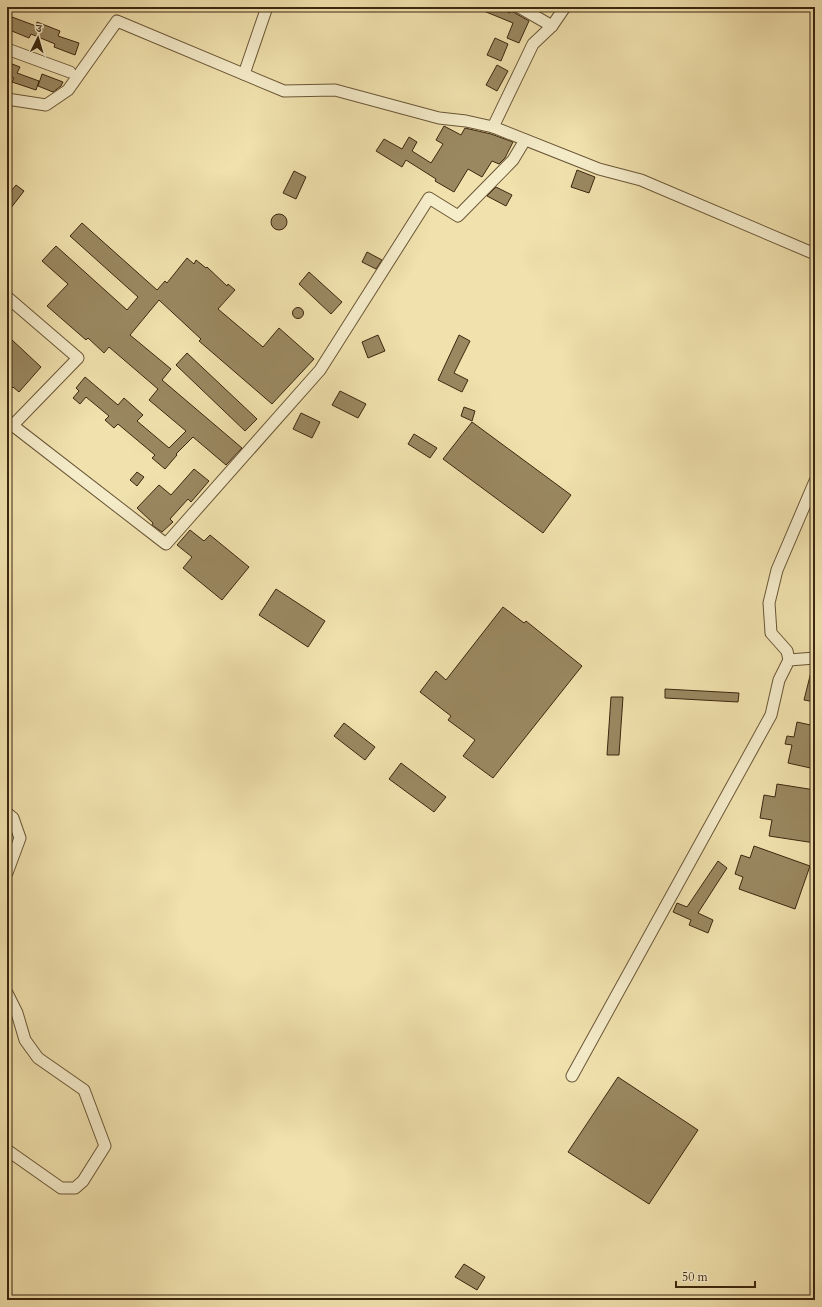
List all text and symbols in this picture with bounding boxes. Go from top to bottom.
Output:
north arrow [18,18,58,58]
text: उ [34,21,44,36]
scale bar [676,1263,755,1289]
text: 50 m [682,1269,709,1285]

